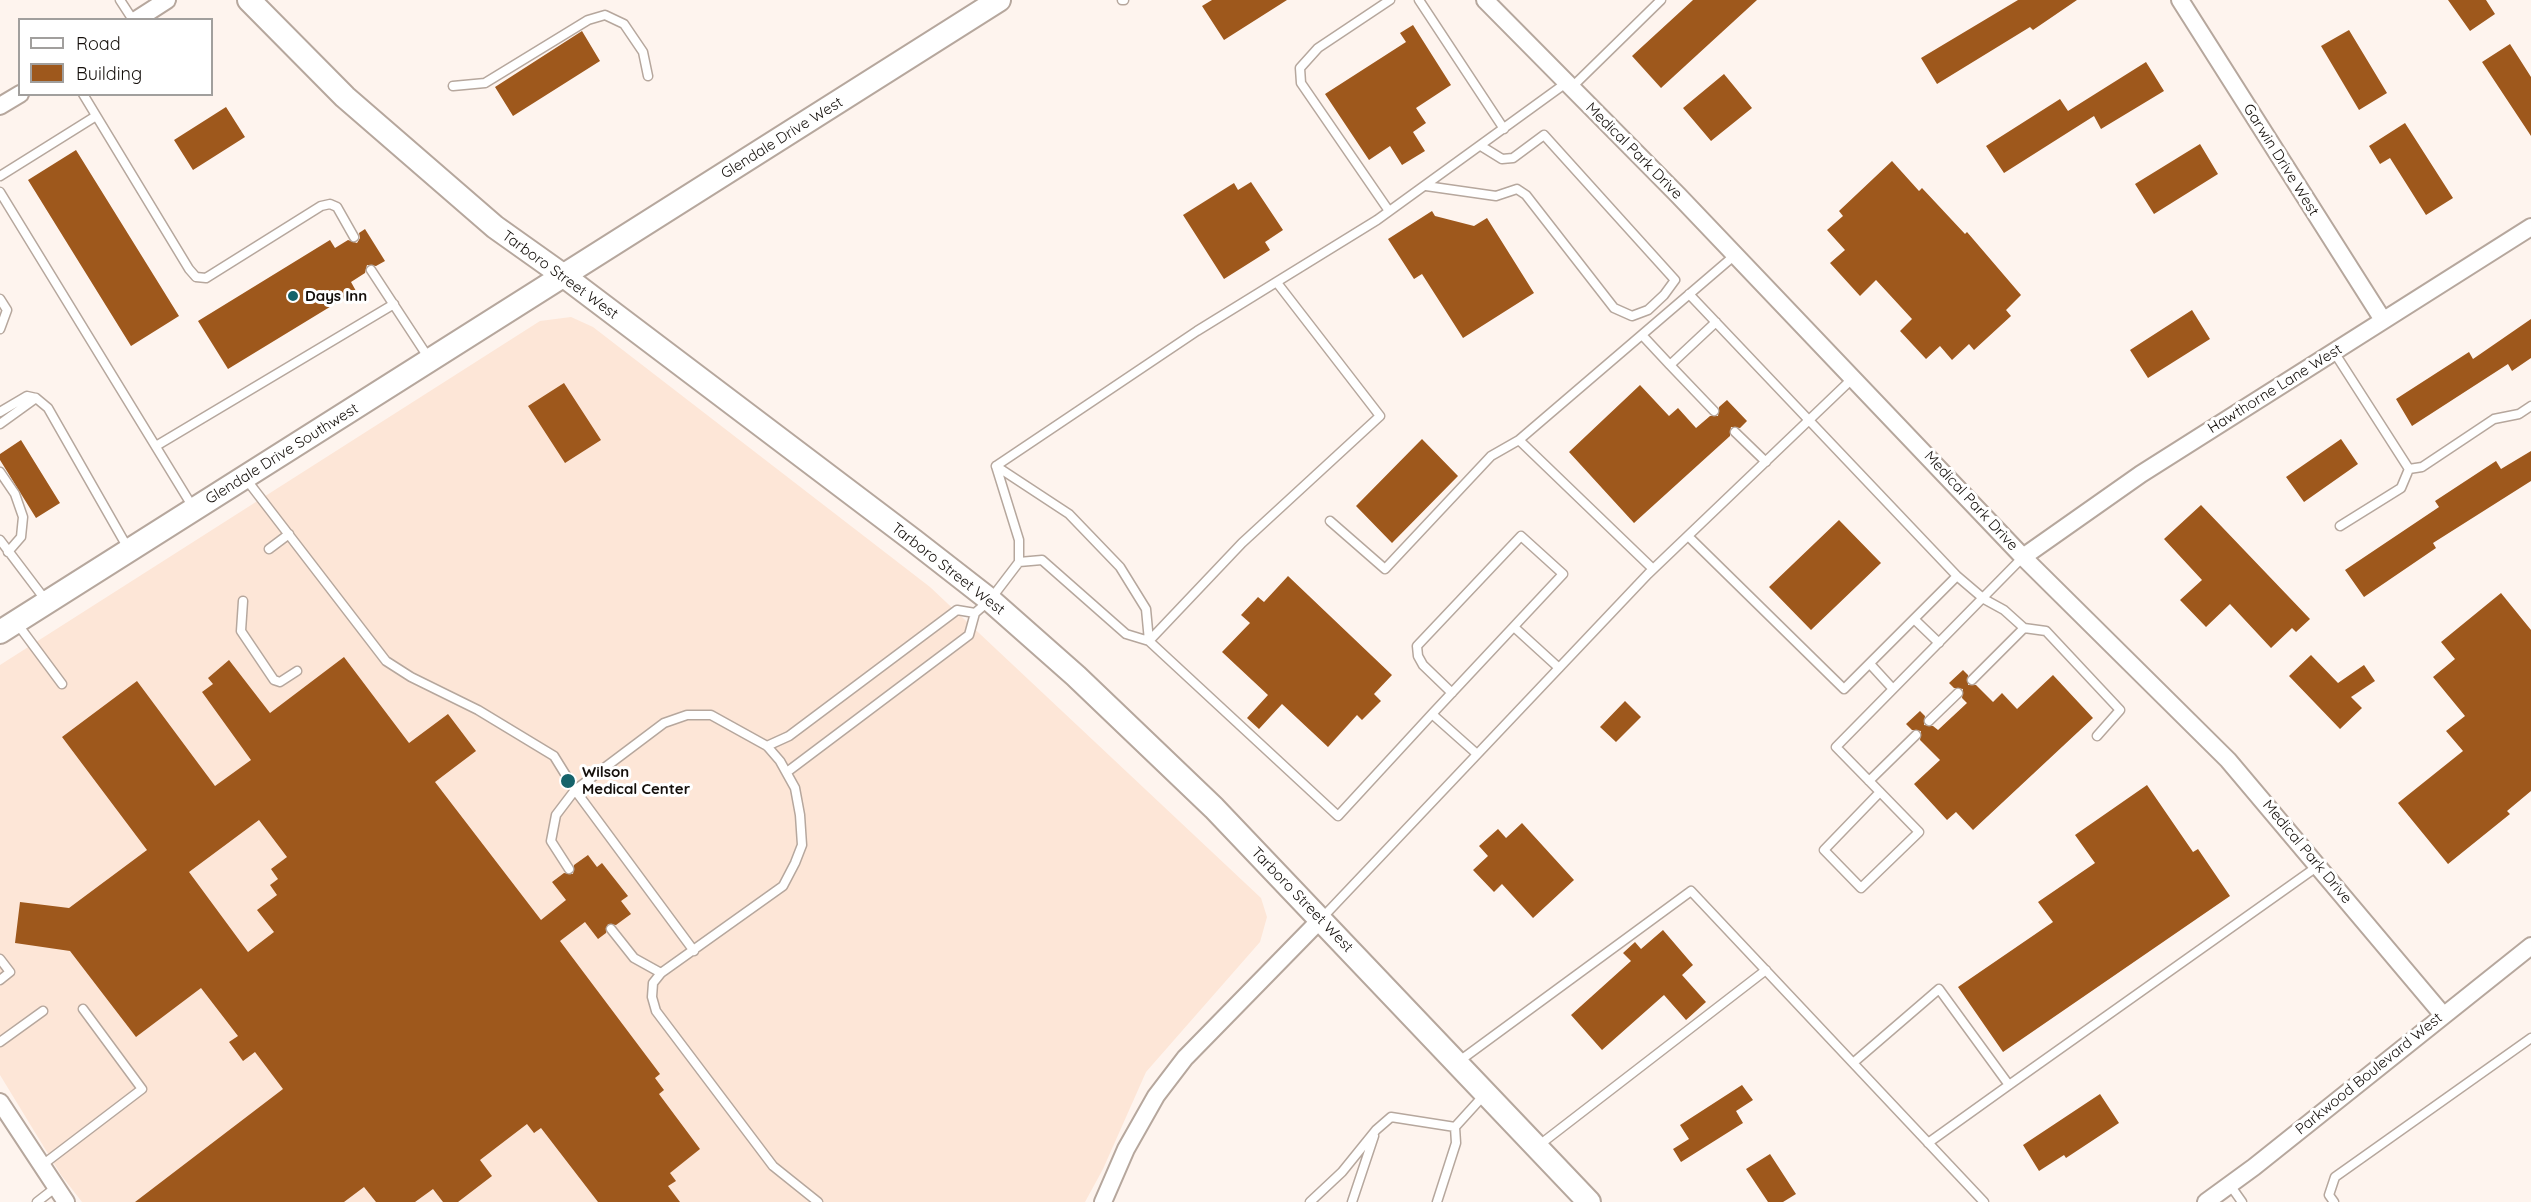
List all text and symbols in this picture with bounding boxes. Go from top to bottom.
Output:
legend [18,18,213,96]
text: Road [76,32,121,55]
text: Building [76,62,142,85]
street label: Glendale Drive West [718,93,846,183]
street label: Medical Park Drive [1582,99,1686,203]
street label: Garwin Drive West [2239,101,2323,219]
street label: Tarboro Street West [498,227,622,323]
place label: Days Inn [305,287,367,305]
marker: Days Inn [286,289,300,303]
street label: Hawthorne Lane West [2205,340,2345,438]
street label: Glendale Drive Southwest [202,400,362,508]
street label: Medical Park Drive [1920,447,2022,555]
street label: Tarboro Street West [888,519,1008,619]
place label: Wilson Medical Center [582,763,690,798]
marker: Wilson Medical Center [559,772,577,790]
street label: Medical Park Drive [2258,797,2356,907]
street label: Tarboro Street West [1247,844,1357,956]
street label: Parkwood Boulevard West [2292,1009,2446,1139]

